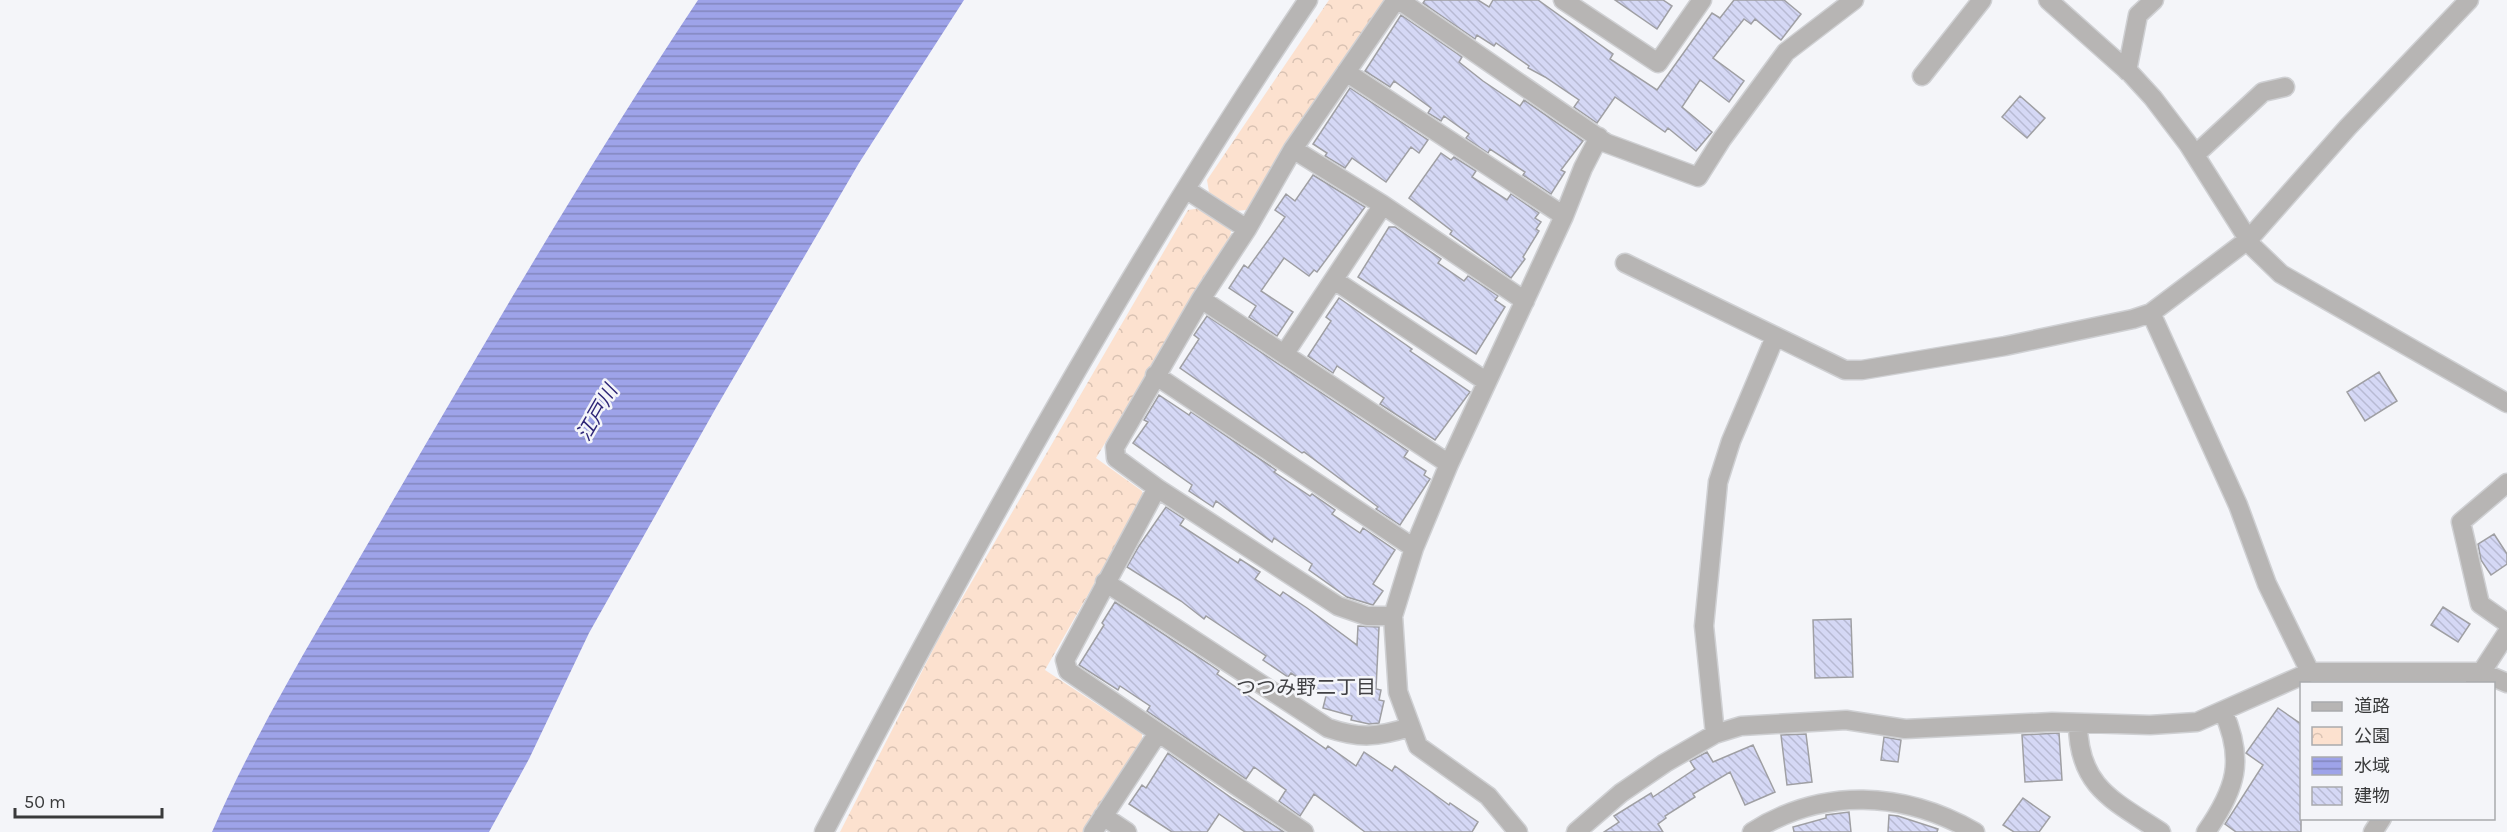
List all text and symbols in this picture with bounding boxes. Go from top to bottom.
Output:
water label: 江戸川 [572,380,623,445]
district label: つつみ野二丁目 [1236,676,1376,699]
legend [2300,682,2495,820]
text: 道路 [2354,695,2390,717]
text: 公園 [2354,725,2390,747]
text: 水域 [2354,755,2390,777]
scale bar [15,781,162,819]
text: 建物 [2354,785,2390,807]
text: 50 m [24,791,66,813]

